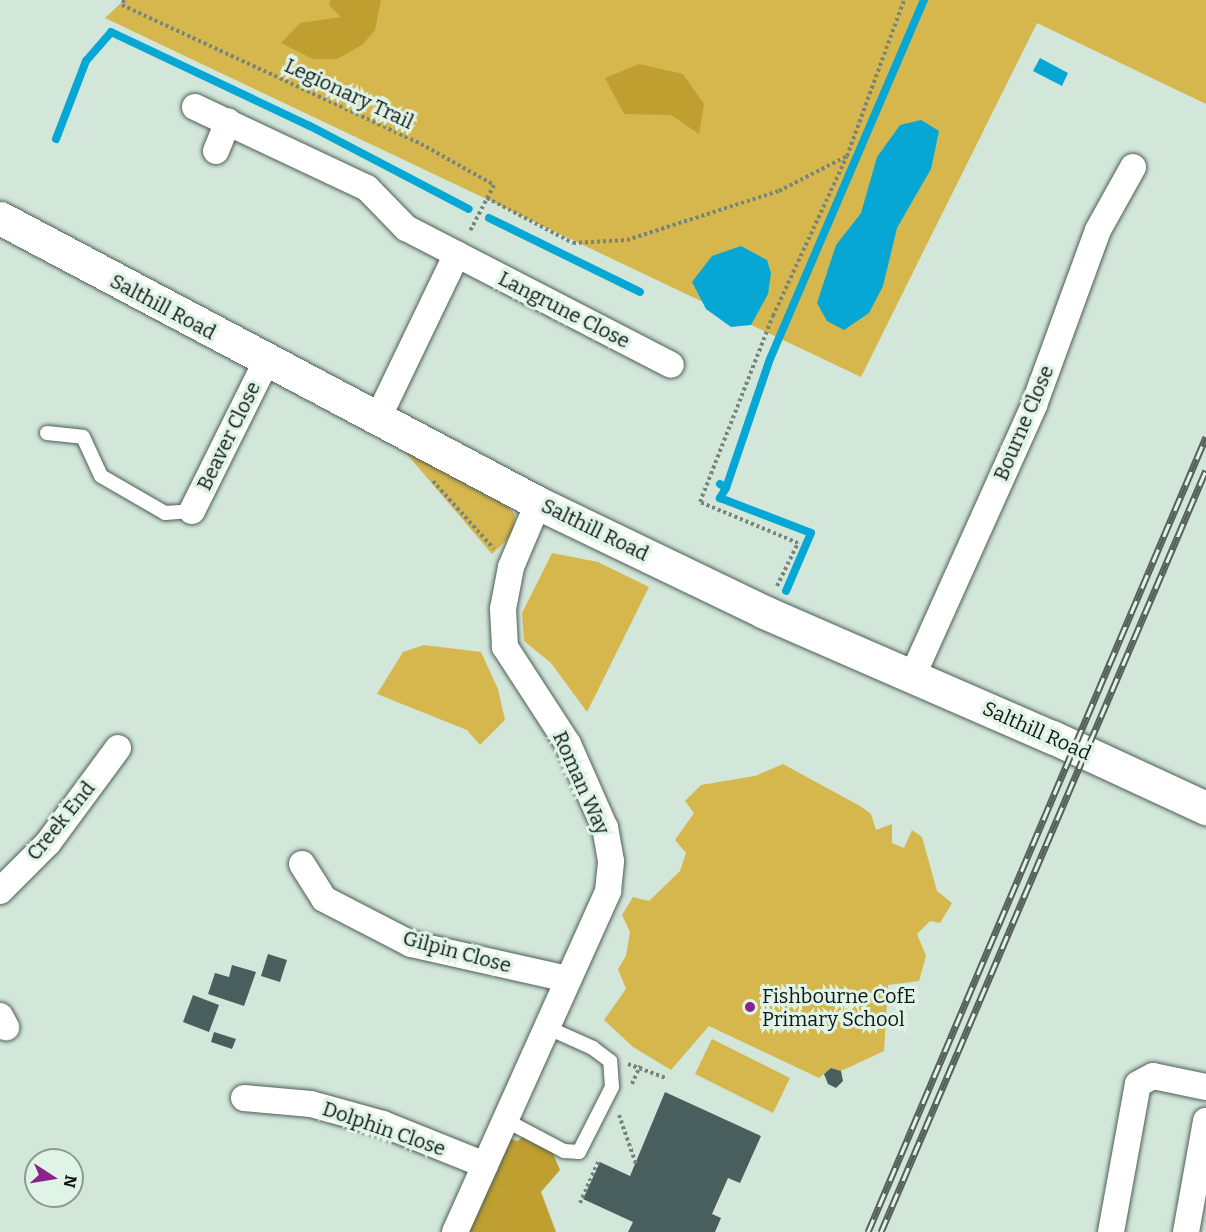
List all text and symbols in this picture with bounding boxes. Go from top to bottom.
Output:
street label: Legionary Trail [281,54,417,134]
street label: Langrune Close [494,267,634,353]
street label: Salthill Road [106,269,220,345]
street label: Bourne Close [989,362,1059,484]
street label: Beaver Close [192,378,266,494]
street label: Salthill Road [538,494,652,566]
street label: Salthill Road [979,696,1095,766]
street label: Roman Way [548,728,614,838]
street label: Creek End [22,777,100,865]
street label: Gilpin Close [400,926,514,978]
place label: Fishbourne CofE Primary School [762,984,916,1031]
marker: Fishbourne CofE Primary School [743,1000,757,1014]
street label: Dolphin Close [319,1097,449,1161]
north arrow [24,1148,84,1208]
text: N [60,1173,81,1189]

